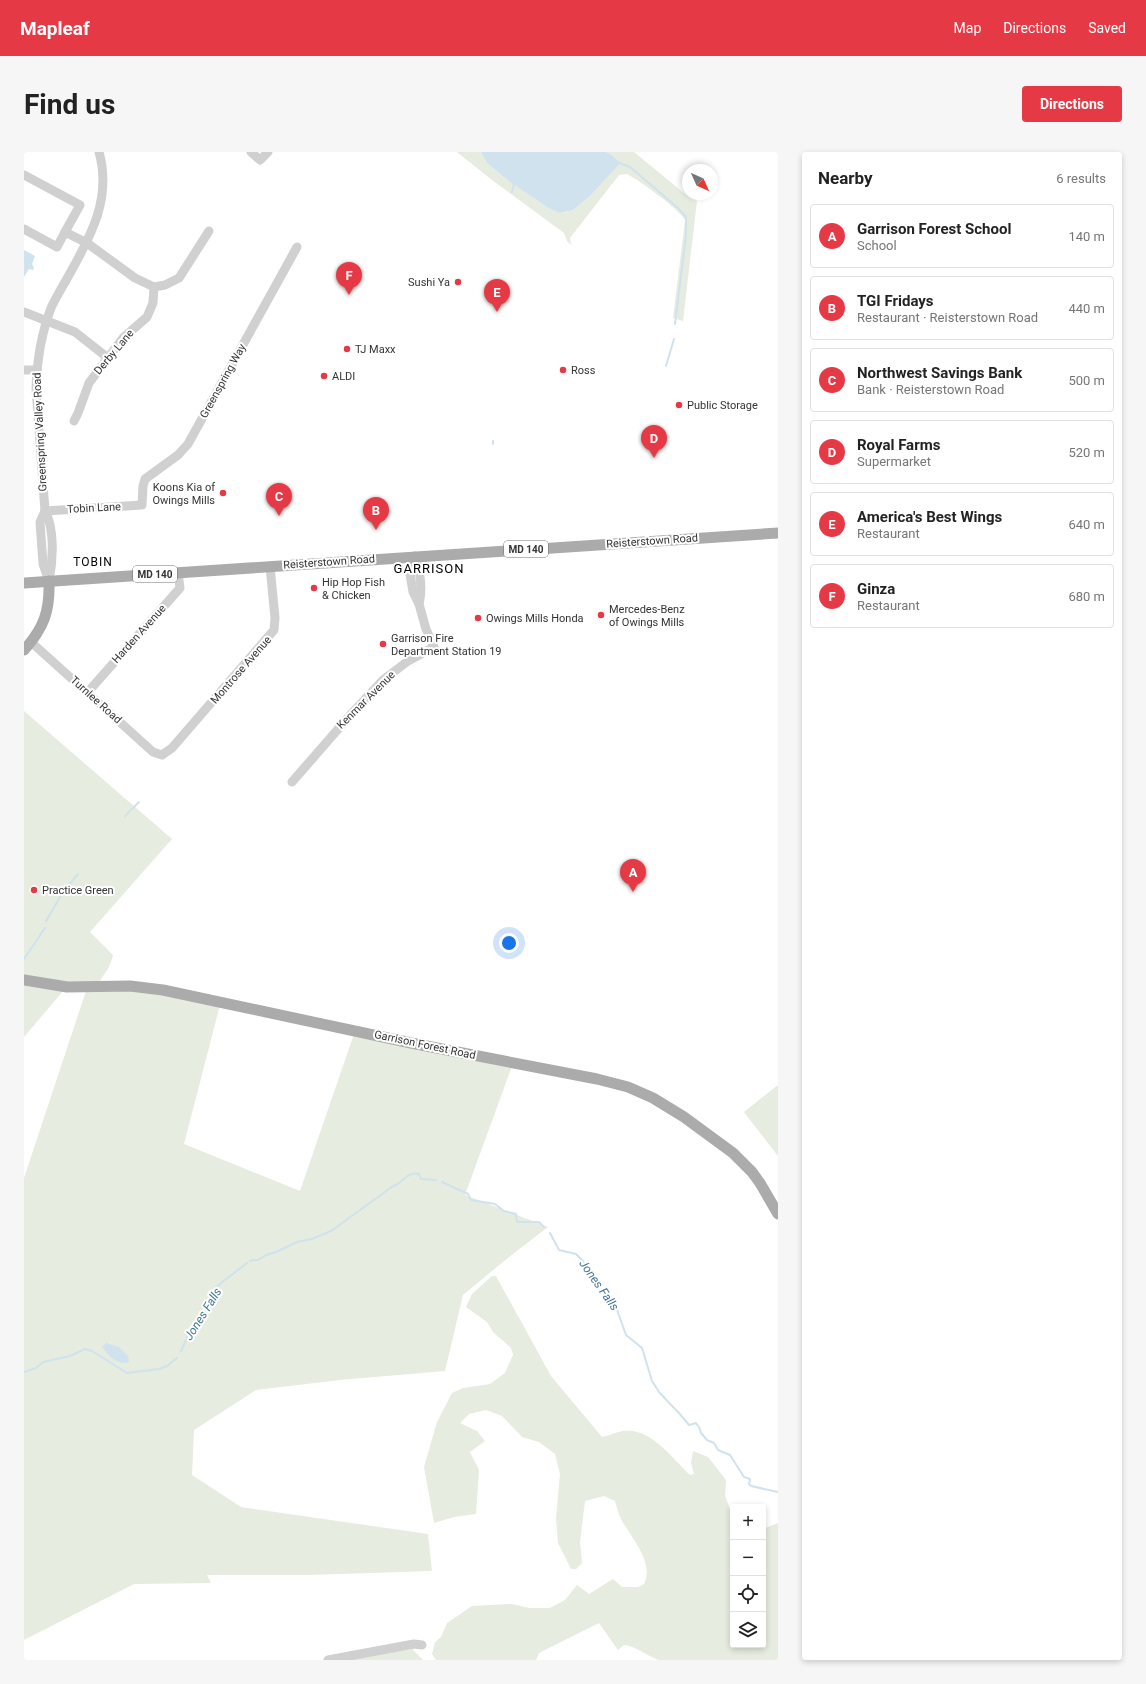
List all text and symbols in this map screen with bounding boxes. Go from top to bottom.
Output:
text: Mapleaf [20,17,90,40]
text: Map [954,20,981,36]
text: Directions [1003,20,1066,36]
text: Saved [1088,20,1126,36]
button: Directions [1022,86,1122,122]
text: Find us [24,88,115,121]
north arrow [682,164,718,200]
text: Nearby [818,168,873,188]
text: 6 results [1056,171,1106,186]
text: Garrison Forest School [857,220,1011,238]
text: A [828,229,836,244]
text: 140 m [1068,229,1105,244]
text: School [857,238,897,253]
pin: F [336,262,362,295]
place label: Sushi Ya [408,276,450,289]
marker: Sushi Ya [453,277,463,287]
pin: E [484,279,510,312]
text: TGI Fridays [857,292,934,310]
text: B [828,301,836,316]
text: 440 m [1068,301,1105,316]
text: Restaurant · Reisterstown Road [857,310,1038,325]
street label: Derby Lane [91,327,137,377]
street label: Greenspring Way [197,341,249,420]
place label: TJ Maxx [355,343,396,356]
marker: TJ Maxx [342,344,352,354]
place label: Ross [571,364,596,377]
text: Northwest Savings Bank [857,364,1022,382]
marker: Ross [558,365,568,375]
place label: ALDI [332,370,355,383]
marker: ALDI [319,371,329,381]
street label: Greenspring Valley Road [30,372,50,492]
text: C [828,373,836,388]
text: 500 m [1068,373,1105,388]
text: Bank · Reisterstown Road [857,382,1004,397]
place label: Public Storage [687,399,758,412]
marker: Public Storage [674,400,684,410]
pin: D [641,425,667,458]
text: Royal Farms [857,436,940,454]
text: D [828,445,836,460]
text: 520 m [1068,445,1105,460]
text: Supermarket [857,454,931,469]
place label: Koons Kia of Owings Mills [153,481,215,507]
pin: C [266,483,292,516]
marker: Koons Kia of Owings Mills [218,488,228,498]
pin: B [363,497,389,530]
street label: Tobin Lane [67,500,121,516]
text: America's Best Wings [857,508,1002,526]
text: E [828,517,836,532]
text: 640 m [1068,517,1105,532]
text: Restaurant [857,526,920,541]
street label: Reisterstown Road [606,531,698,551]
road number: MD 140 [504,541,548,557]
street label: Reisterstown Road [283,552,375,572]
district label: TOBIN [73,555,113,569]
district label: GARRISON [394,561,464,576]
road number: MD 140 [133,566,177,582]
place label: Hip Hop Fish & Chicken [322,576,385,602]
text: Ginza [857,580,895,598]
marker: Hip Hop Fish & Chicken [309,583,319,593]
text: F [828,589,836,604]
text: 680 m [1068,589,1105,604]
text: Restaurant [857,598,920,613]
street label: Harden Avenue [109,602,169,666]
place label: Mercedes-Benz of Owings Mills [609,603,685,629]
marker: Mercedes-Benz of Owings Mills [596,610,606,620]
place label: Owings Mills Honda [486,612,584,625]
marker: Owings Mills Honda [473,613,483,623]
place label: Garrison Fire Department Station 19 [391,632,502,658]
street label: Montrose Avenue [208,633,274,707]
marker: Garrison Fire Department Station 19 [378,639,388,649]
street label: Kenmar Avenue [334,668,398,732]
street label: Turnlee Road [68,674,124,726]
pin: A [620,859,646,892]
place label: Practice Green [42,884,114,897]
marker: Practice Green [29,885,39,895]
your location [499,933,519,953]
street label: Garrison Forest Road [373,1028,477,1062]
water label: Jones Falls [576,1257,622,1313]
water label: Jones Falls [181,1285,225,1343]
map controls [730,1504,766,1648]
button: + [730,1504,766,1540]
button: − [730,1540,766,1576]
button: locate [730,1576,766,1612]
button: layers [730,1612,766,1648]

